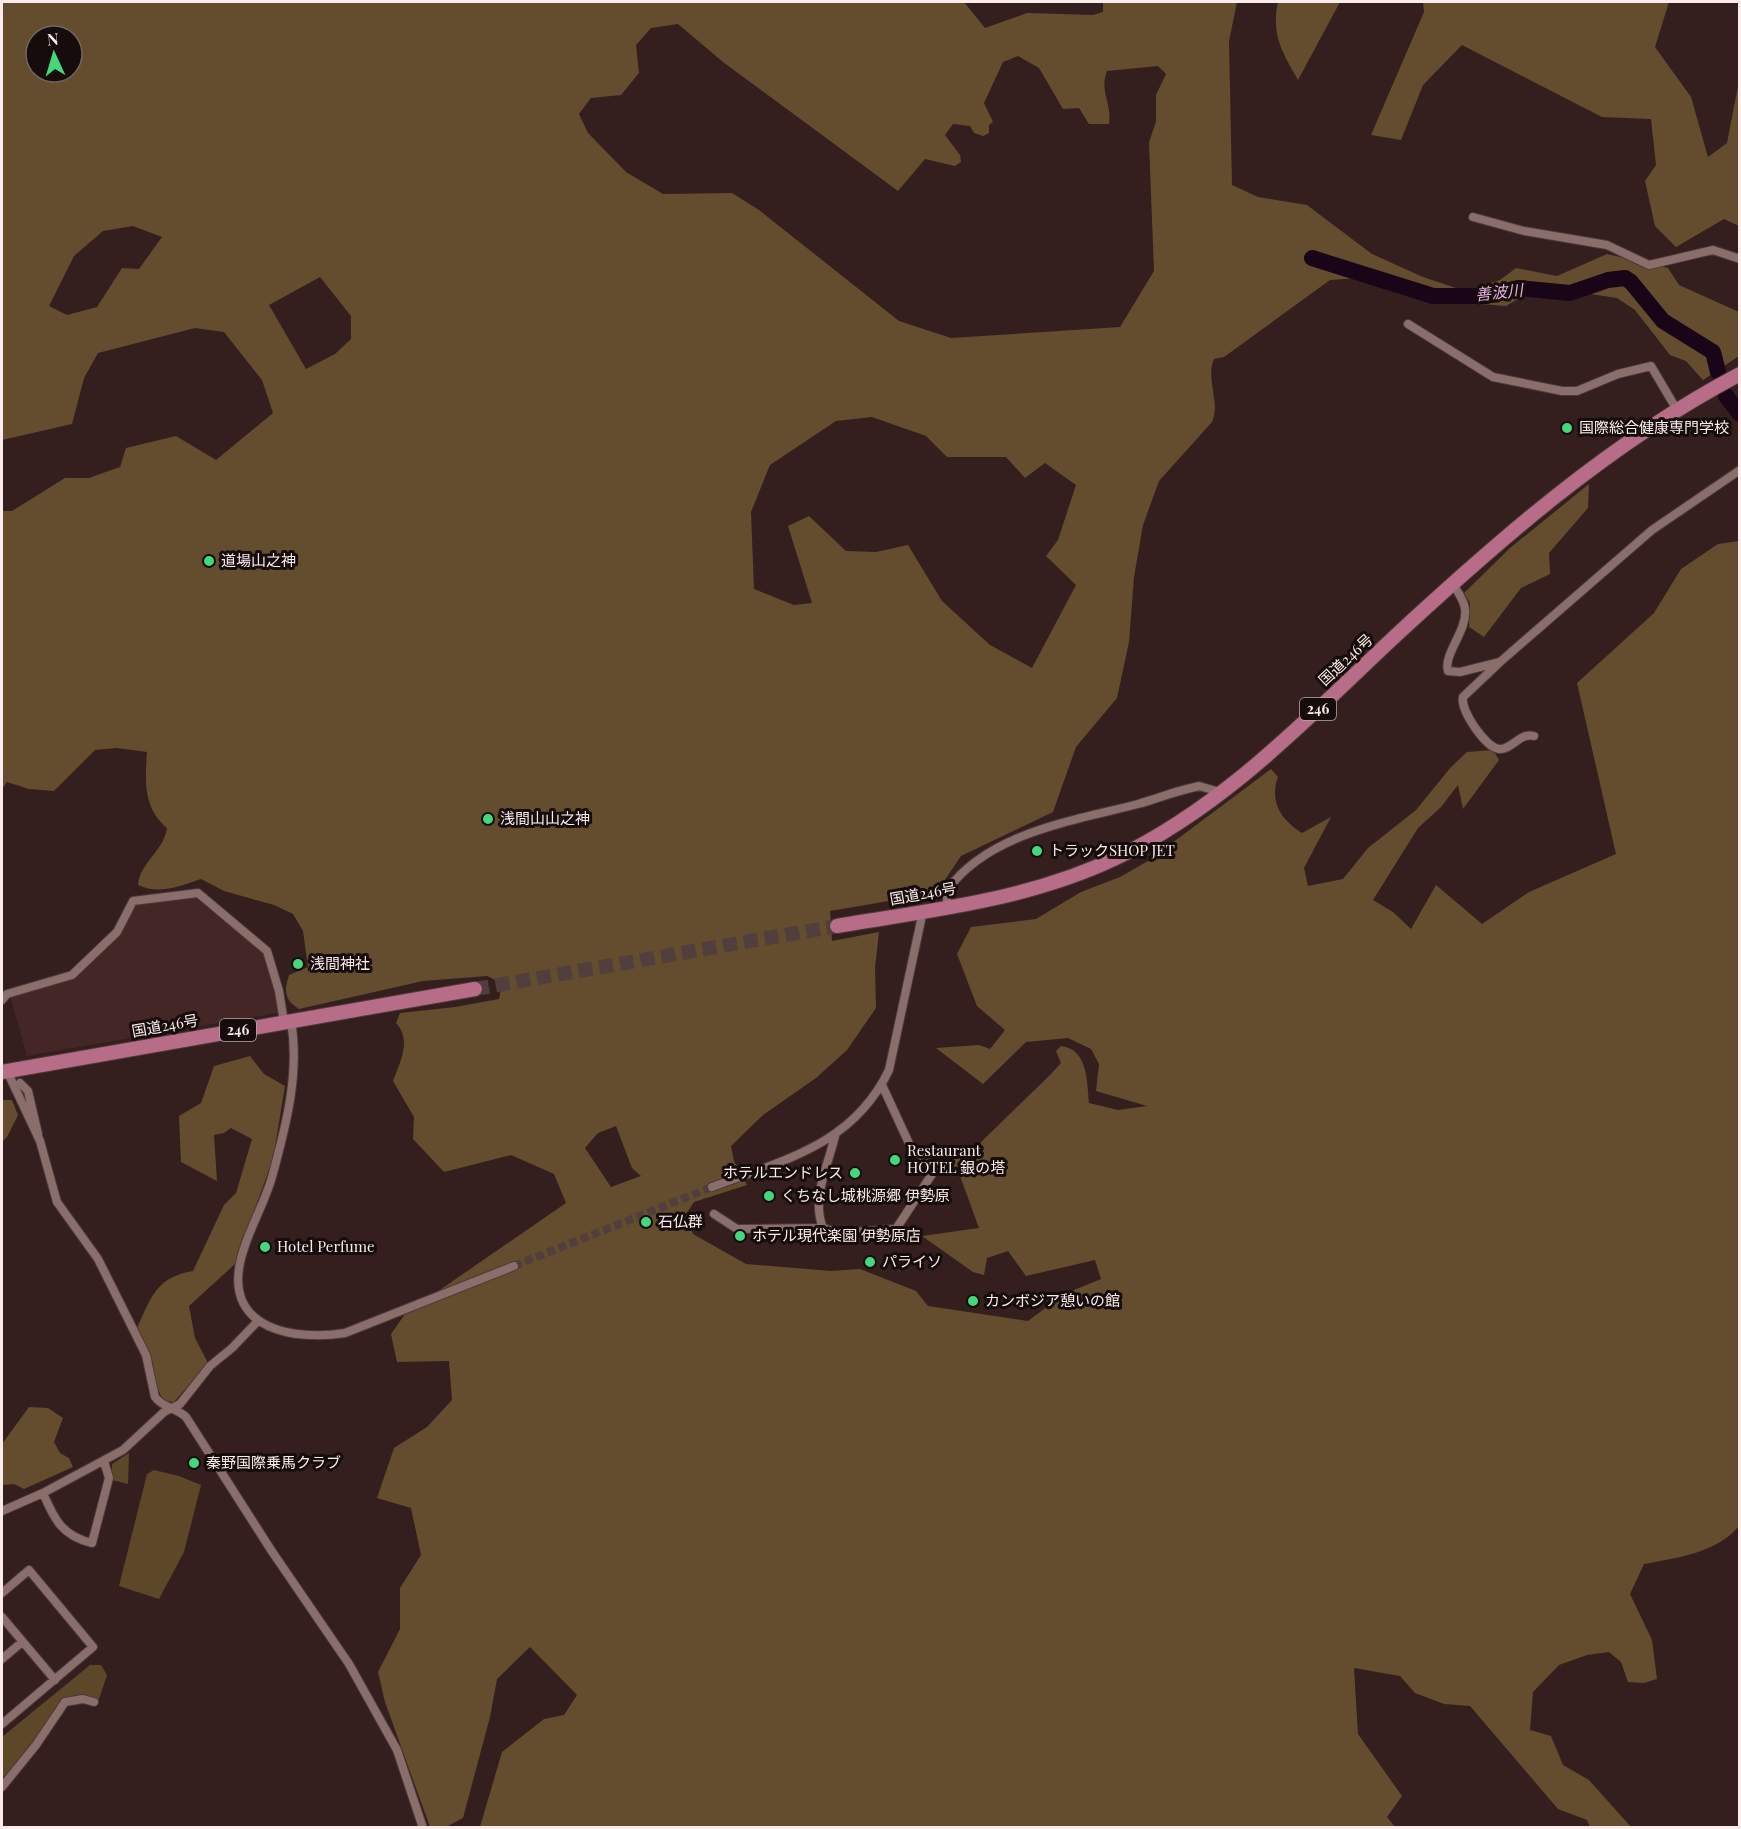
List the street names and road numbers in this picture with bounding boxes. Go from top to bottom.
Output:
street label: 国道246号 [1314,629,1377,690]
road number: 246 [1300,698,1336,720]
street label: 国道246号 [888,877,958,909]
street label: 国道246号 [130,1009,200,1041]
road number: 246 [220,1019,256,1041]

